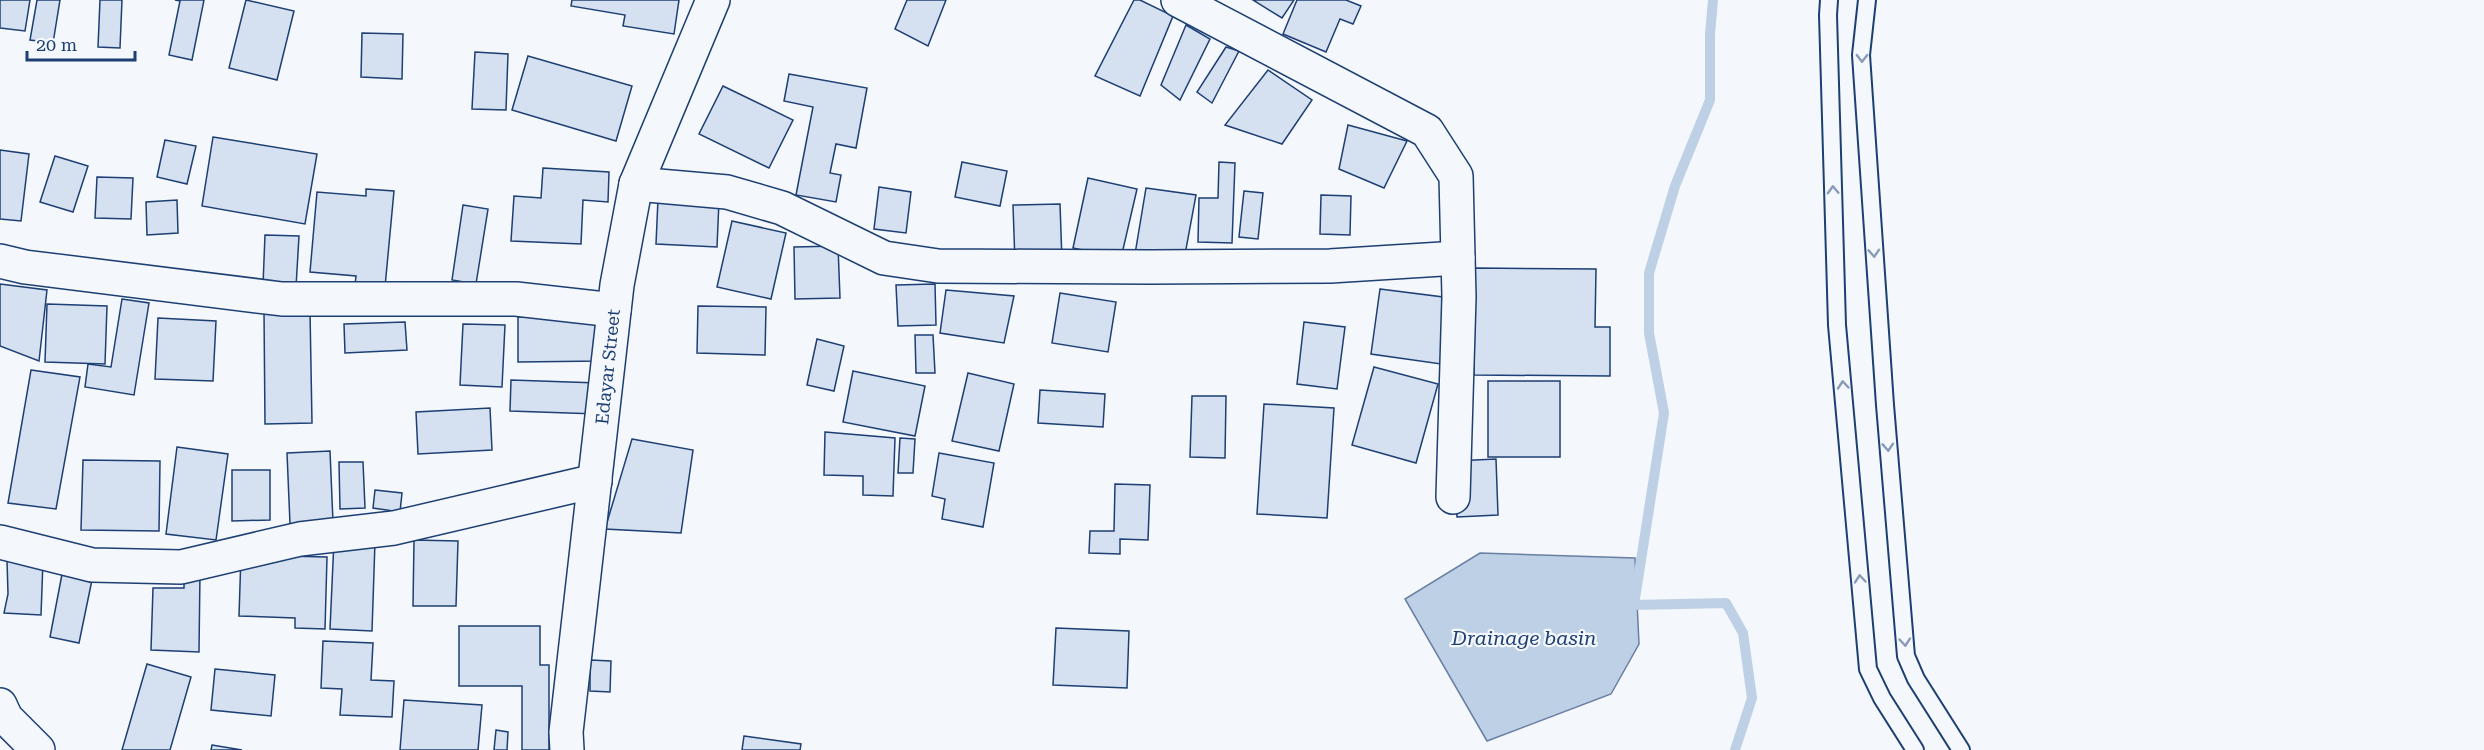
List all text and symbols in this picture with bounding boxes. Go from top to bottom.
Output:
scale bar [27,24,135,62]
text: 20 m [36,34,77,55]
one-way arrow [1856,54,1868,63]
one-way arrow [1827,185,1839,194]
one-way arrow [1867,248,1880,257]
street label: Edayar Street [591,308,624,426]
one-way arrow [1837,380,1850,389]
one-way arrow [1882,443,1895,452]
one-way arrow [1854,574,1867,583]
water label: Drainage basin [1451,626,1596,650]
one-way arrow [1898,637,1911,646]

